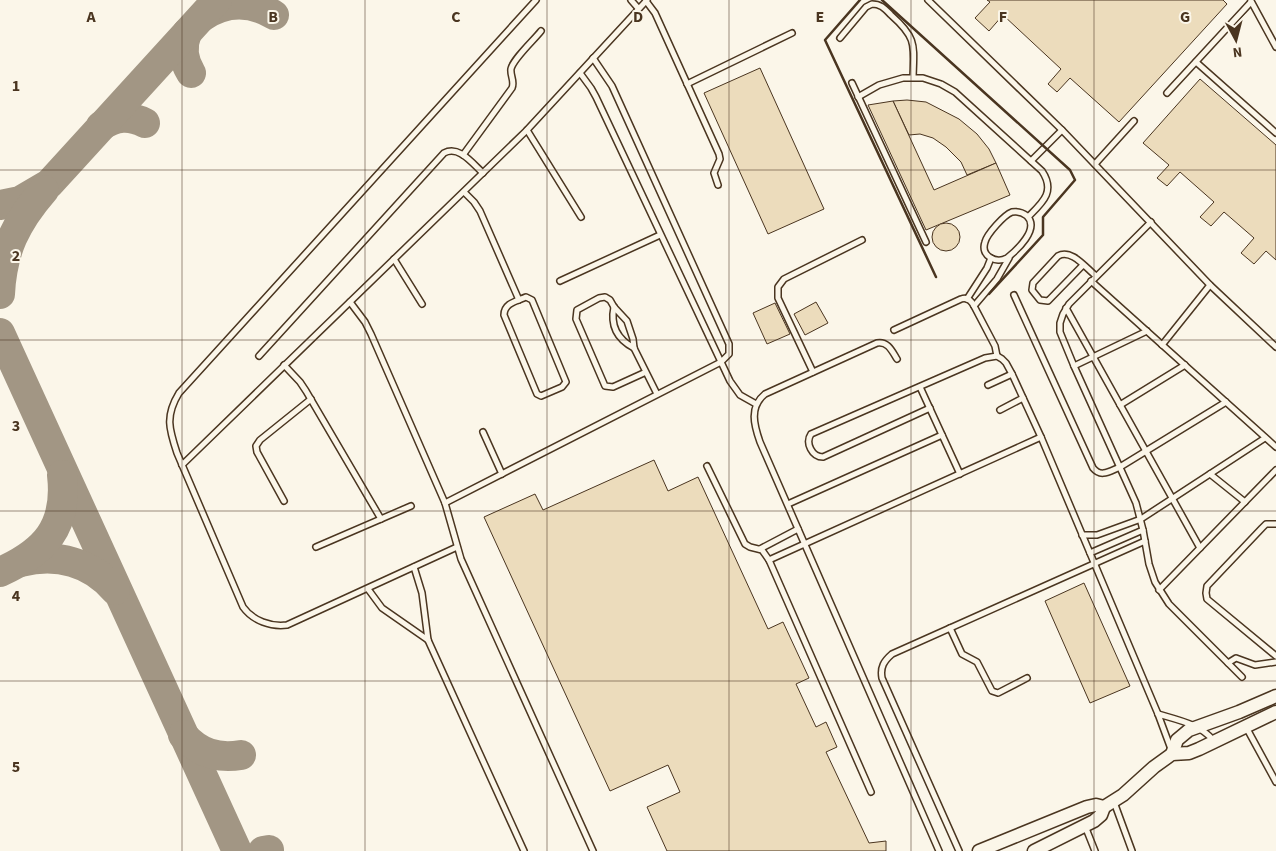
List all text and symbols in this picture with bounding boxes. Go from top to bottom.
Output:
text: A [85,6,96,28]
text: B [268,6,278,28]
text: C [451,6,461,28]
text: D [633,6,643,28]
text: E [816,6,824,28]
text: F [999,6,1007,28]
text: G [1180,6,1190,28]
north arrow [1211,15,1261,65]
text: N [1232,41,1243,62]
text: 1 [12,75,20,97]
text: 2 [12,245,20,267]
text: 3 [12,415,20,437]
text: 4 [12,585,21,607]
text: 5 [12,756,20,778]

